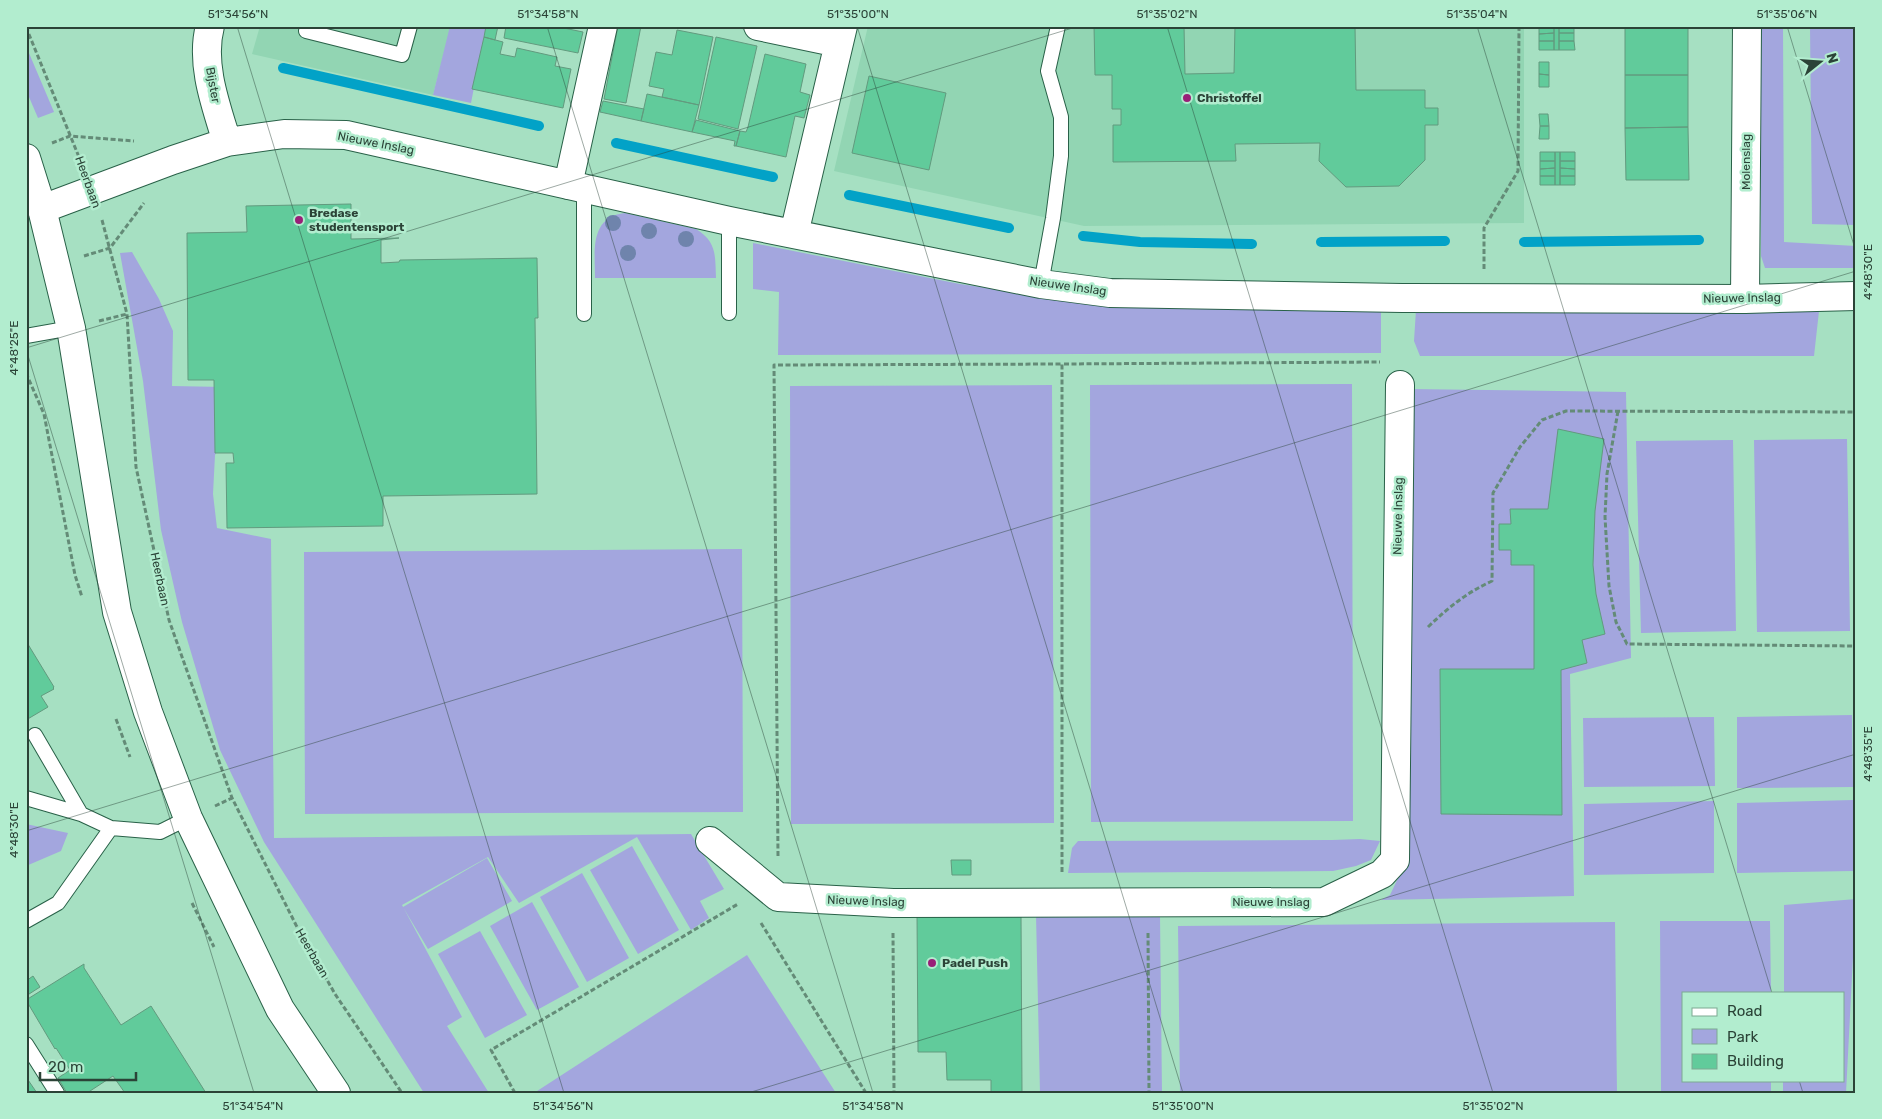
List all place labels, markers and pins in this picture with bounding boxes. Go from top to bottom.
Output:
place label: Christoffel [1197,91,1262,105]
marker: Christoffel [1181,92,1193,104]
place label: Bredase studentensport [309,206,405,234]
marker: Bredase studentensport [293,214,305,226]
place label: Padel Push [942,956,1008,970]
marker: Padel Push [926,957,938,969]

